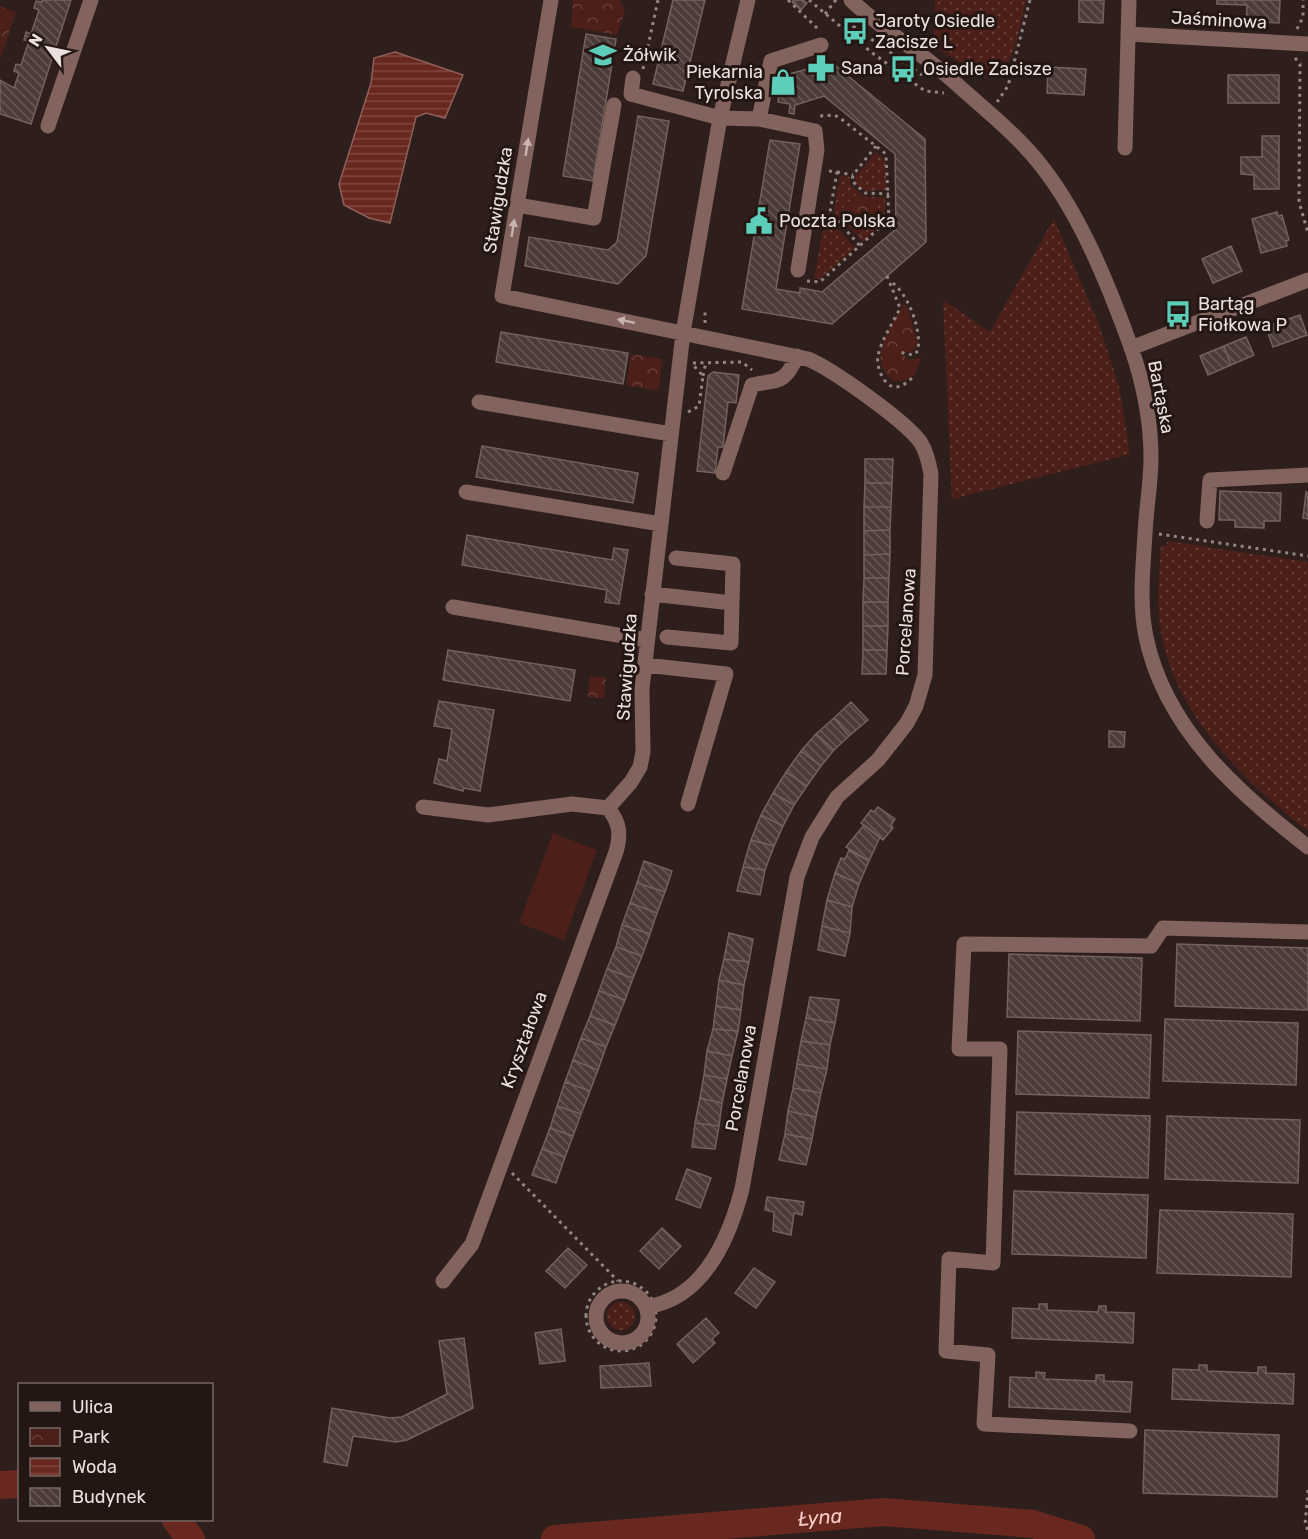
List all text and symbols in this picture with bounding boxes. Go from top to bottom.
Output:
street label: Jaśminowa [1171,7,1267,33]
place label: Jaroty Osiedle Zacisze L [875,10,995,53]
bus stop icon: Jaroty Osiedle Zacisze L [840,16,870,46]
north arrow [18,18,78,78]
text: N [25,30,47,50]
school or university icon: Żółwik [588,40,618,70]
place label: Żółwik [623,44,678,66]
pharmacy icon: Sana [806,53,836,83]
bus stop icon: Osiedle Zacisze [888,54,918,84]
place label: Sana [841,57,883,79]
place label: Osiedle Zacisze [923,58,1052,80]
place label: Piekarnia Tyrolska [686,61,763,104]
shop icon: Piekarnia Tyrolska [768,67,798,97]
one-way arrow [522,137,531,156]
street label: Stawigudzka [479,145,517,255]
public building icon: Poczta Polska [744,206,774,236]
place label: Poczta Polska [779,210,896,232]
one-way arrow [509,218,518,237]
place label: Bartąg Fiołkowa P [1198,293,1287,336]
bus stop icon: Bartąg Fiołkowa P [1163,299,1193,329]
one-way arrow [616,316,635,325]
street label: Bartąska [1143,359,1179,435]
street label: Porcelanowa [891,567,921,677]
street label: Stawigudzka [612,613,642,721]
street label: Kryształowa [496,988,552,1092]
street label: Porcelanowa [721,1023,761,1133]
legend [18,1383,213,1521]
text: Ulica [72,1396,113,1418]
text: Park [72,1426,110,1448]
text: Woda [72,1456,117,1478]
text: Budynek [72,1486,146,1508]
water label: Łyna [797,1503,843,1531]

